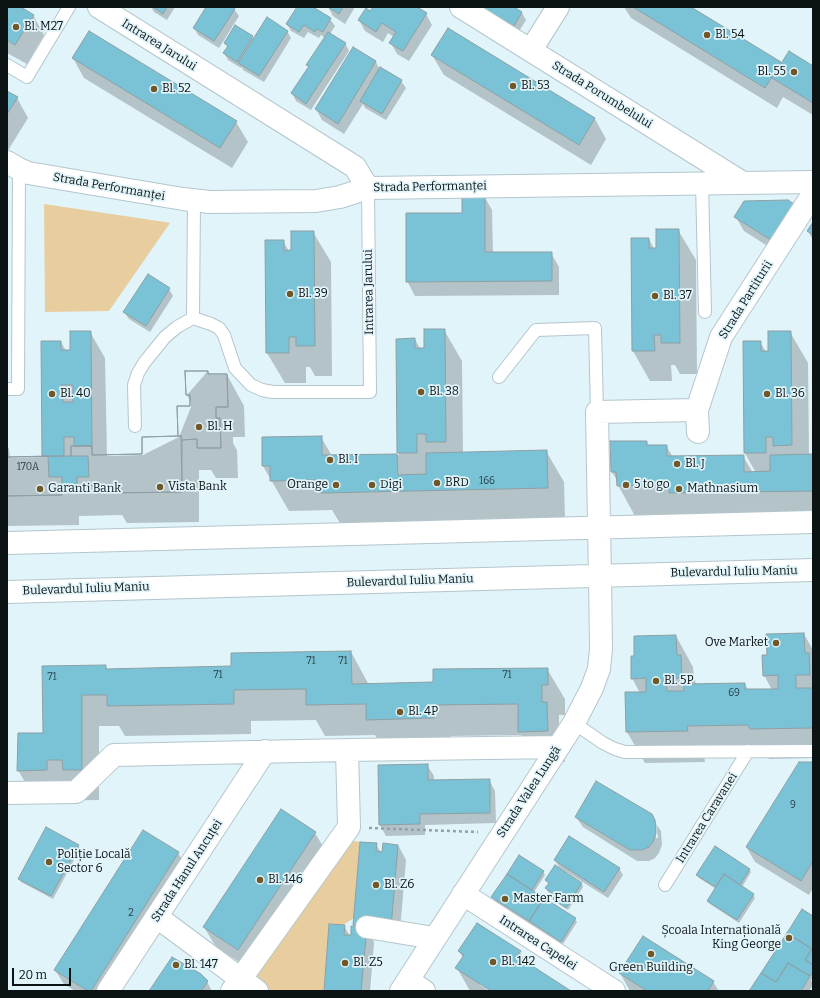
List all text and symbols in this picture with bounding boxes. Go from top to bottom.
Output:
street label: Intrarea Jarului [119,16,199,74]
place label: Bl. M27 [24,20,63,34]
marker: Bl. M27 [11,22,21,32]
place label: Bl. 54 [715,28,744,42]
marker: Bl. 54 [702,30,712,40]
street label: Strada Porumbelului [549,58,655,132]
place label: Bl. 55 [757,65,786,79]
marker: Bl. 55 [789,67,799,77]
place label: Bl. 53 [521,79,550,93]
marker: Bl. 53 [508,81,518,91]
place label: Bl. 52 [162,82,191,96]
marker: Bl. 52 [149,84,159,94]
street label: Strada Performanței [52,170,166,204]
street label: Strada Performanței [373,179,487,195]
street label: Intrarea Jarului [361,249,377,335]
street label: Strada Partiturii [716,258,776,342]
place label: Bl. 39 [298,287,328,301]
marker: Bl. 39 [285,289,295,299]
place label: Bl. 37 [663,289,692,303]
marker: Bl. 37 [650,291,660,301]
place label: Bl. 38 [429,385,459,399]
place label: Bl. 40 [60,387,91,401]
marker: Bl. 38 [416,387,426,397]
place label: Bl. 36 [775,387,805,401]
marker: Bl. 40 [47,389,57,399]
marker: Bl. 36 [762,389,772,399]
place label: Bl. H [207,420,233,434]
marker: Bl. H [194,422,204,432]
place label: Bl. I [338,453,358,467]
marker: Bl. I [325,455,335,465]
place label: Bl. J [685,457,705,471]
marker: Bl. J [672,459,682,469]
house number: 170A [17,461,39,473]
house number: 166 [479,475,495,487]
place label: BRD [445,476,469,490]
place label: Orange [287,478,328,492]
place label: Digi [380,478,402,492]
marker: BRD [432,478,442,488]
place label: 5 to go [634,478,670,492]
place label: Vista Bank [168,480,227,494]
marker: Orange [331,480,341,490]
marker: Digi [367,480,377,490]
marker: 5 to go [621,480,631,490]
place label: Garanti Bank [48,482,121,496]
marker: Vista Bank [155,482,165,492]
place label: Mathnasium [687,482,758,496]
marker: Garanti Bank [35,484,45,494]
marker: Mathnasium [674,484,684,494]
street label: Bulevardul Iuliu Maniu [670,564,798,580]
street label: Bulevardul Iuliu Maniu [346,572,474,590]
street label: Bulevardul Iuliu Maniu [22,580,150,598]
place label: Ove Market [705,636,768,650]
marker: Ove Market [771,638,781,648]
house number: 71 [306,655,316,667]
house number: 71 [338,655,348,667]
house number: 71 [213,669,223,681]
house number: 71 [502,669,512,681]
house number: 71 [47,671,57,683]
place label: Bl. 5P [664,674,694,688]
marker: Bl. 5P [651,676,661,686]
house number: 69 [728,687,740,699]
place label: Bl. 4P [408,705,438,719]
marker: Bl. 4P [395,707,405,717]
street label: Strada Valea Lungă [494,744,564,840]
street label: Intrarea Caravanei [673,770,741,866]
house number: 9 [790,799,796,811]
street label: Strada Hanul Ancuței [149,817,225,925]
place label: Poliție Locală Sector 6 [57,848,131,876]
marker: Poliție Locală Sector 6 [44,857,54,867]
place label: Bl. 146 [268,873,303,887]
marker: Bl. 146 [255,875,265,885]
place label: Bl. Z6 [384,878,414,892]
marker: Bl. Z6 [371,880,381,890]
place label: Master Farm [513,892,584,906]
marker: Master Farm [500,894,510,904]
house number: 2 [128,907,134,919]
street label: Intrarea Capelei [497,913,579,973]
place label: Școala Internațională King George [662,924,781,952]
marker: Școala Internațională King George [784,933,794,943]
marker: Green Building [646,949,656,959]
place label: Bl. 142 [501,955,535,969]
place label: Bl. Z5 [353,956,383,970]
marker: Bl. 142 [488,957,498,967]
place label: Bl. 147 [184,958,218,972]
marker: Bl. Z5 [340,958,350,968]
scale bar [14,960,73,986]
marker: Bl. 147 [171,960,181,970]
place label: Green Building [609,961,693,975]
text: 20 m [19,968,47,982]

